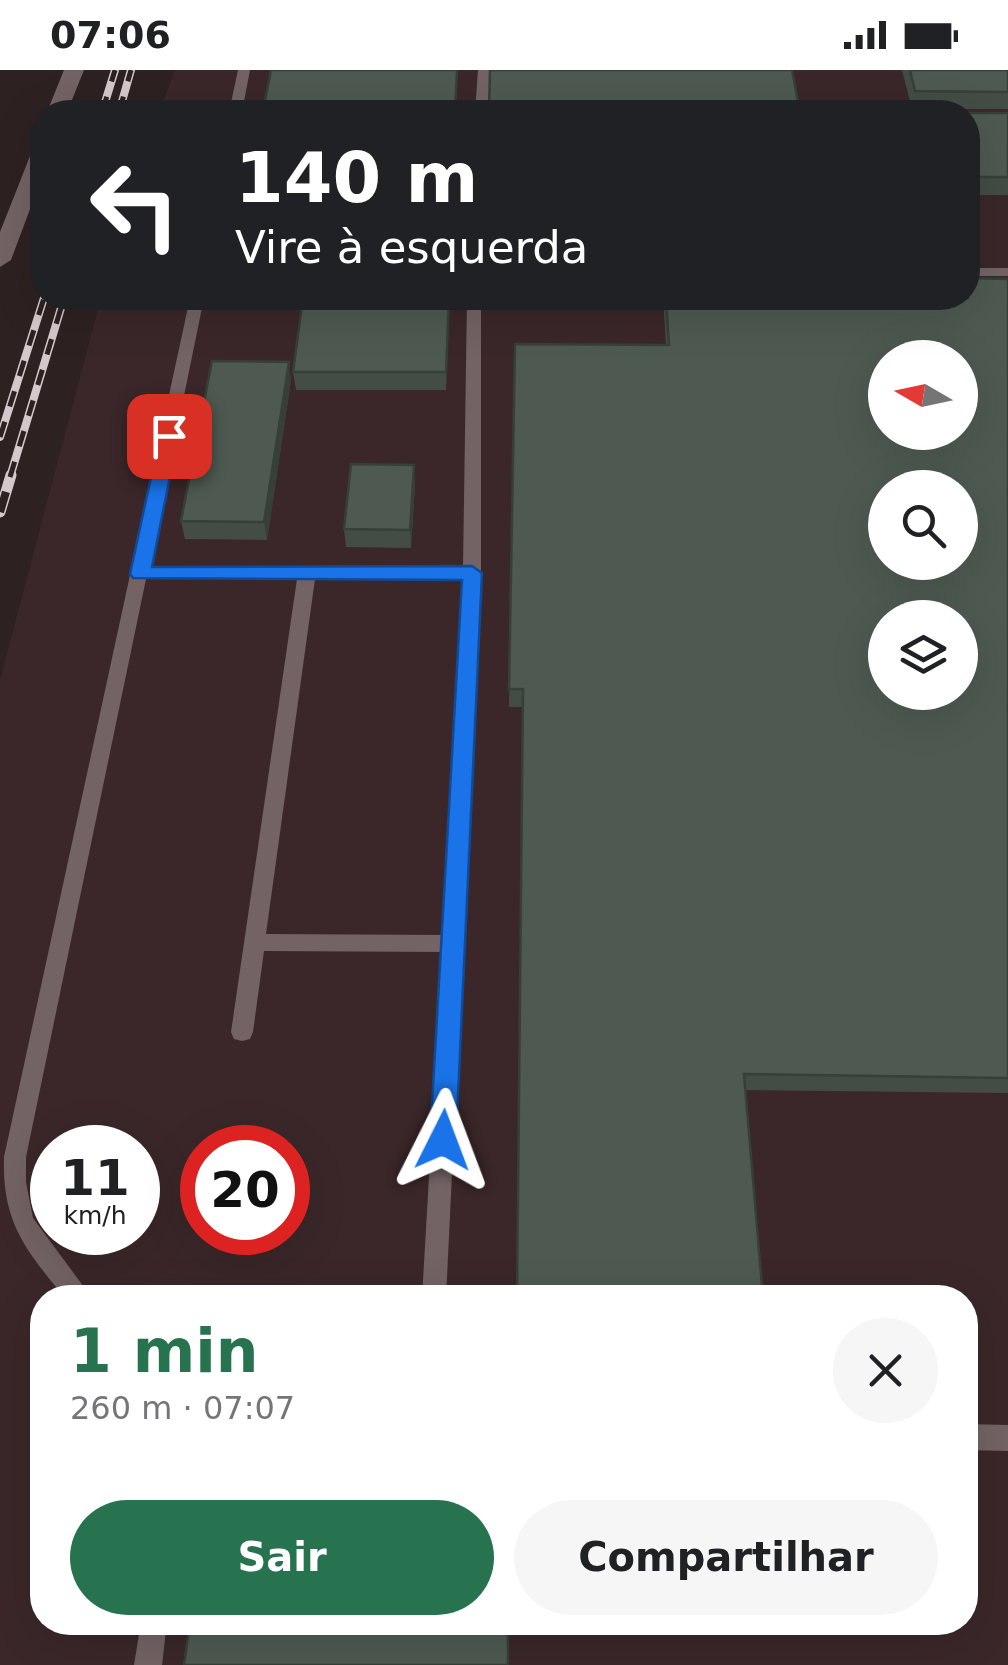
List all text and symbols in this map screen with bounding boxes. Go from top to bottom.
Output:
text: 07:06 [50,13,171,57]
text: 140 m [235,137,478,219]
icon: left [70,140,200,270]
text: Vire à esquerda [235,221,588,274]
north arrow [868,340,978,450]
map controls [868,340,978,710]
pin [127,394,212,479]
icon: arrive [142,409,197,464]
button: search [868,470,978,580]
button: layers [868,600,978,710]
position arrow [391,1088,495,1192]
speed limit sign: 20 [180,1125,310,1255]
text: 11 [60,1149,130,1207]
text: km/h [63,1201,127,1230]
text: 1 min [70,1316,258,1386]
button: close [833,1318,938,1423]
text: 260 m · 07:07 [70,1389,295,1427]
button: Sair [70,1500,494,1615]
button: Compartilhar [514,1500,938,1615]

